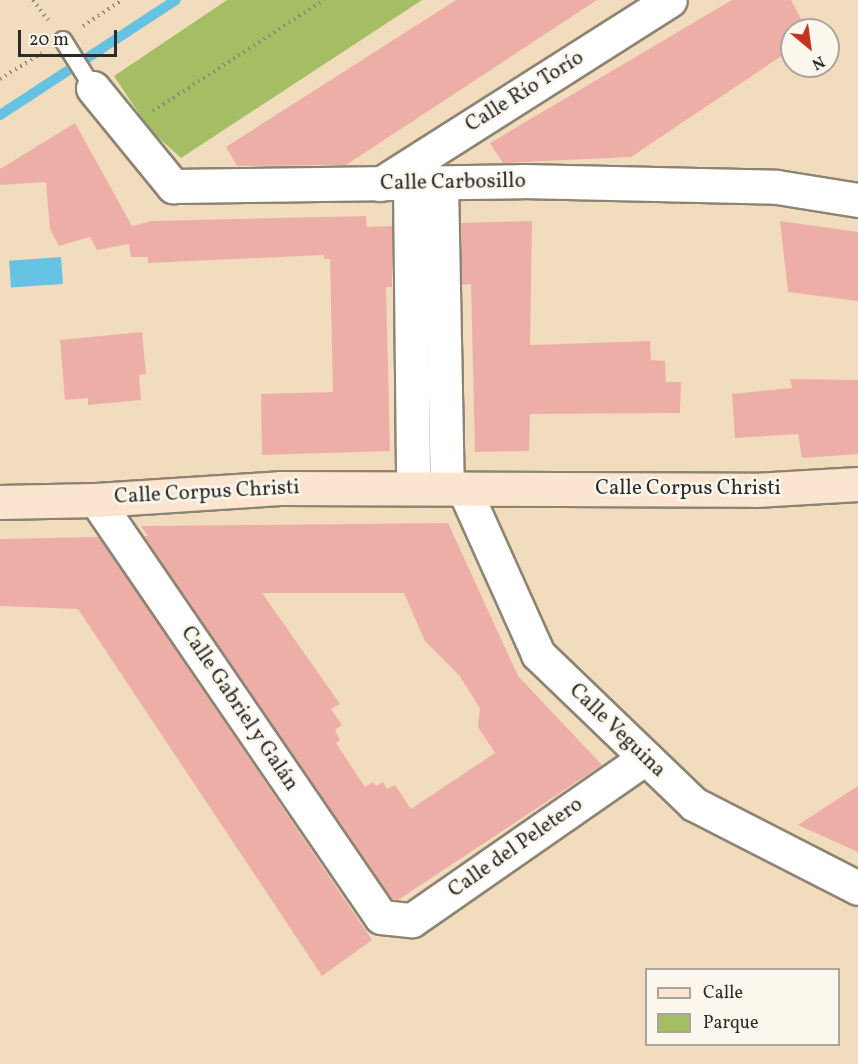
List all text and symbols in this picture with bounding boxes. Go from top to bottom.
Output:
scale bar [21,18,120,56]
north arrow [780,18,840,78]
text: 20 m [29,28,69,53]
street label: Calle Río Torío [461,45,589,139]
text: N [807,50,828,74]
street label: Calle Carbosillo [380,169,526,197]
street label: Calle Corpus Christi [114,476,300,510]
street label: Calle Corpus Christi [595,476,781,502]
street label: Calle Gabriel y Galán [174,621,304,797]
street label: Calle Veguina [563,678,671,784]
street label: Calle del Peletero [444,792,588,904]
legend [645,968,840,1046]
text: Calle [703,981,743,1006]
text: Parque [703,1011,758,1036]

